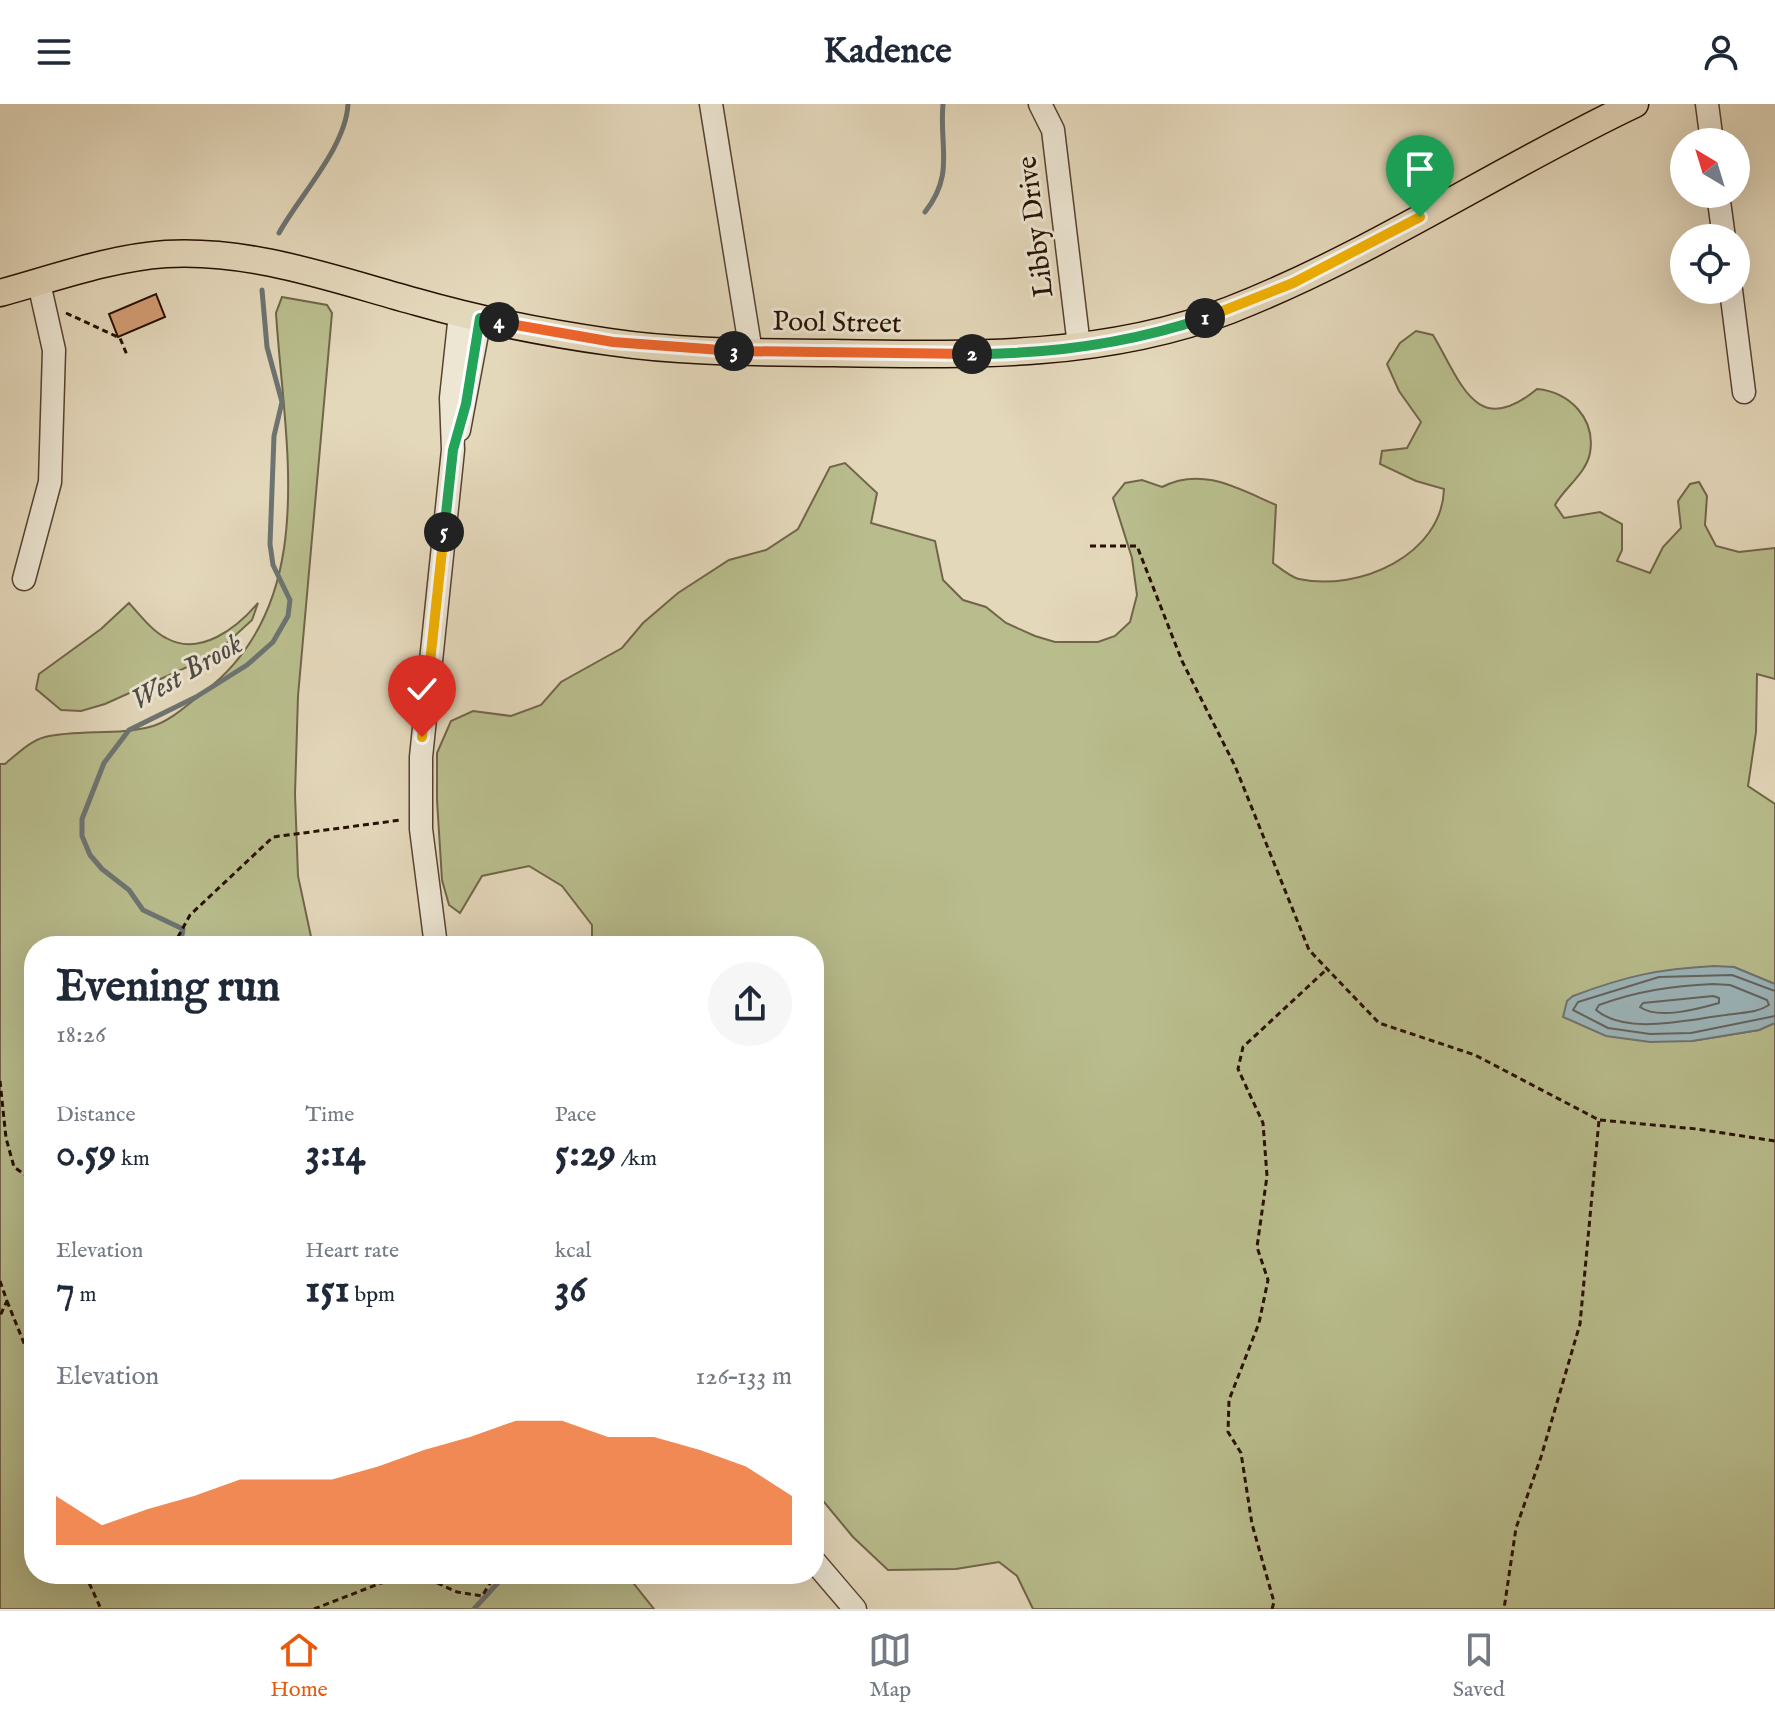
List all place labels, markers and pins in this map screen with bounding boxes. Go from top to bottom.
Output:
pin [1386,135,1454,217]
pin: 1 [1185,298,1225,338]
pin: 4 [479,302,519,342]
pin: 3 [714,331,754,371]
pin: 2 [952,334,992,374]
pin: 5 [424,512,464,552]
pin [388,655,456,737]

